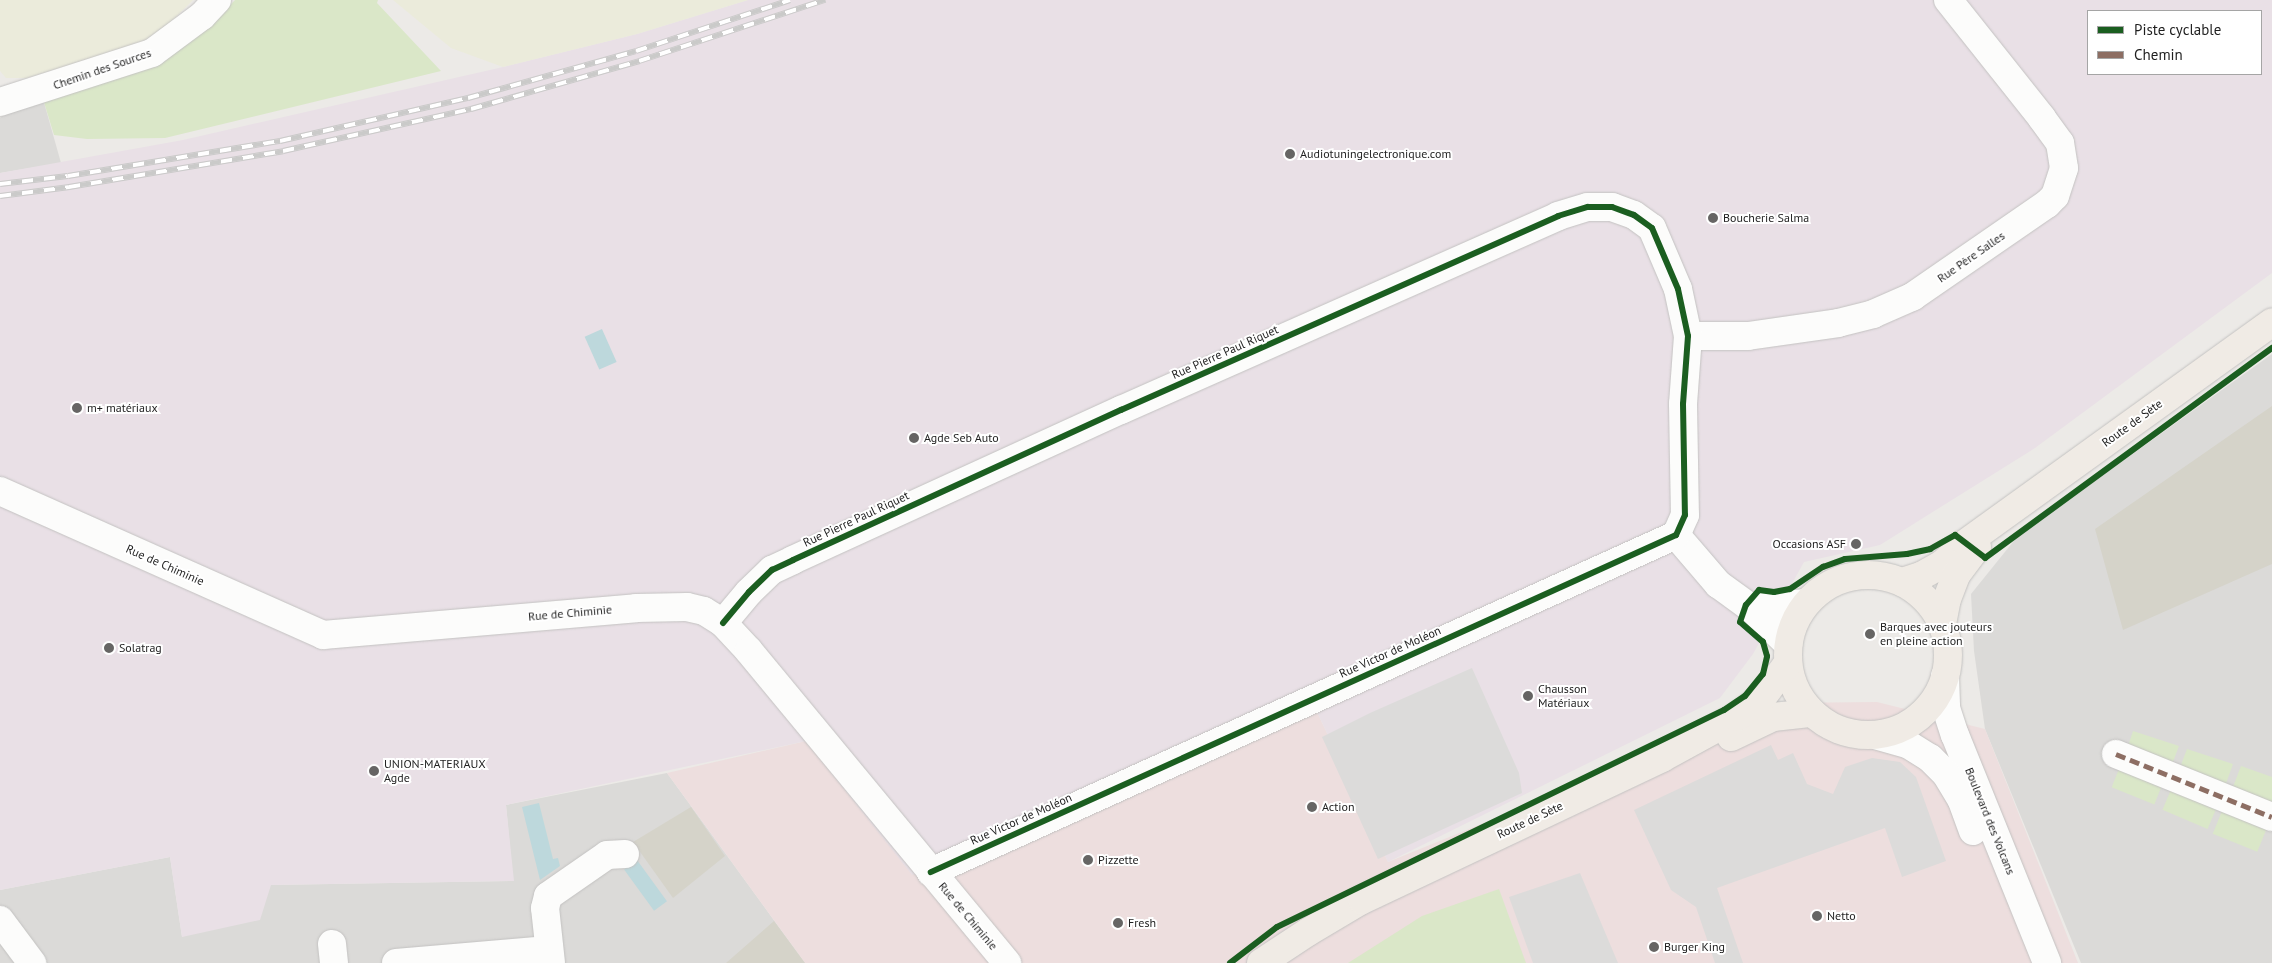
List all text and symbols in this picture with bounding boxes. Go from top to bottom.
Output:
legend [2087,10,2262,75]
text: Piste cyclable [2134,20,2221,39]
street label: Chemin des Sources [51,45,153,93]
text: Chemin [2134,45,2183,64]
place label: Audiotuningelectronique.com [1300,147,1451,161]
marker: Audiotuningelectronique.com [1284,148,1296,160]
place label: Boucherie Salma [1723,211,1809,225]
marker: Boucherie Salma [1707,212,1719,224]
street label: Rue Père Salles [1935,228,2007,286]
street label: Rue Pierre Paul Riquet [1169,322,1281,382]
street label: Route de Sète [2099,396,2165,450]
place label: m+ matériaux [87,401,158,415]
marker: m+ matériaux [71,402,83,414]
place label: Agde Seb Auto [924,431,999,445]
marker: Agde Seb Auto [908,432,920,444]
street label: Rue Pierre Paul Riquet [801,488,911,550]
place label: Occasions ASF [1772,537,1846,551]
marker: Occasions ASF [1850,538,1862,550]
street label: Rue de Chiminie [124,541,206,589]
street label: Rue de Chiminie [528,602,612,624]
place label: Barques avec jouteurs en pleine action [1880,620,1992,648]
street label: Rue Victor de Moléon [1337,623,1443,681]
marker: Barques avec jouteurs en pleine action [1864,628,1876,640]
place label: Solatrag [119,641,162,655]
marker: Solatrag [103,642,115,654]
place label: Chausson Matériaux [1538,682,1589,710]
marker: Chausson Matériaux [1522,690,1534,702]
place label: UNION-MATERIAUX Agde [384,757,486,785]
marker: UNION-MATERIAUX Agde [368,765,380,777]
street label: Boulevard des Volcans [1962,765,2018,877]
street label: Rue Victor de Moléon [968,790,1074,848]
street label: Route de Sète [1495,798,1565,842]
place label: Action [1322,800,1355,814]
marker: Action [1306,801,1318,813]
place label: Pizzette [1098,853,1139,867]
marker: Pizzette [1082,854,1094,866]
street label: Rue de Chiminie [935,879,1001,953]
place label: Netto [1827,909,1856,923]
marker: Netto [1811,910,1823,922]
place label: Fresh [1128,916,1156,930]
marker: Fresh [1112,917,1124,929]
place label: Burger King [1664,940,1725,954]
marker: Burger King [1648,941,1660,953]

